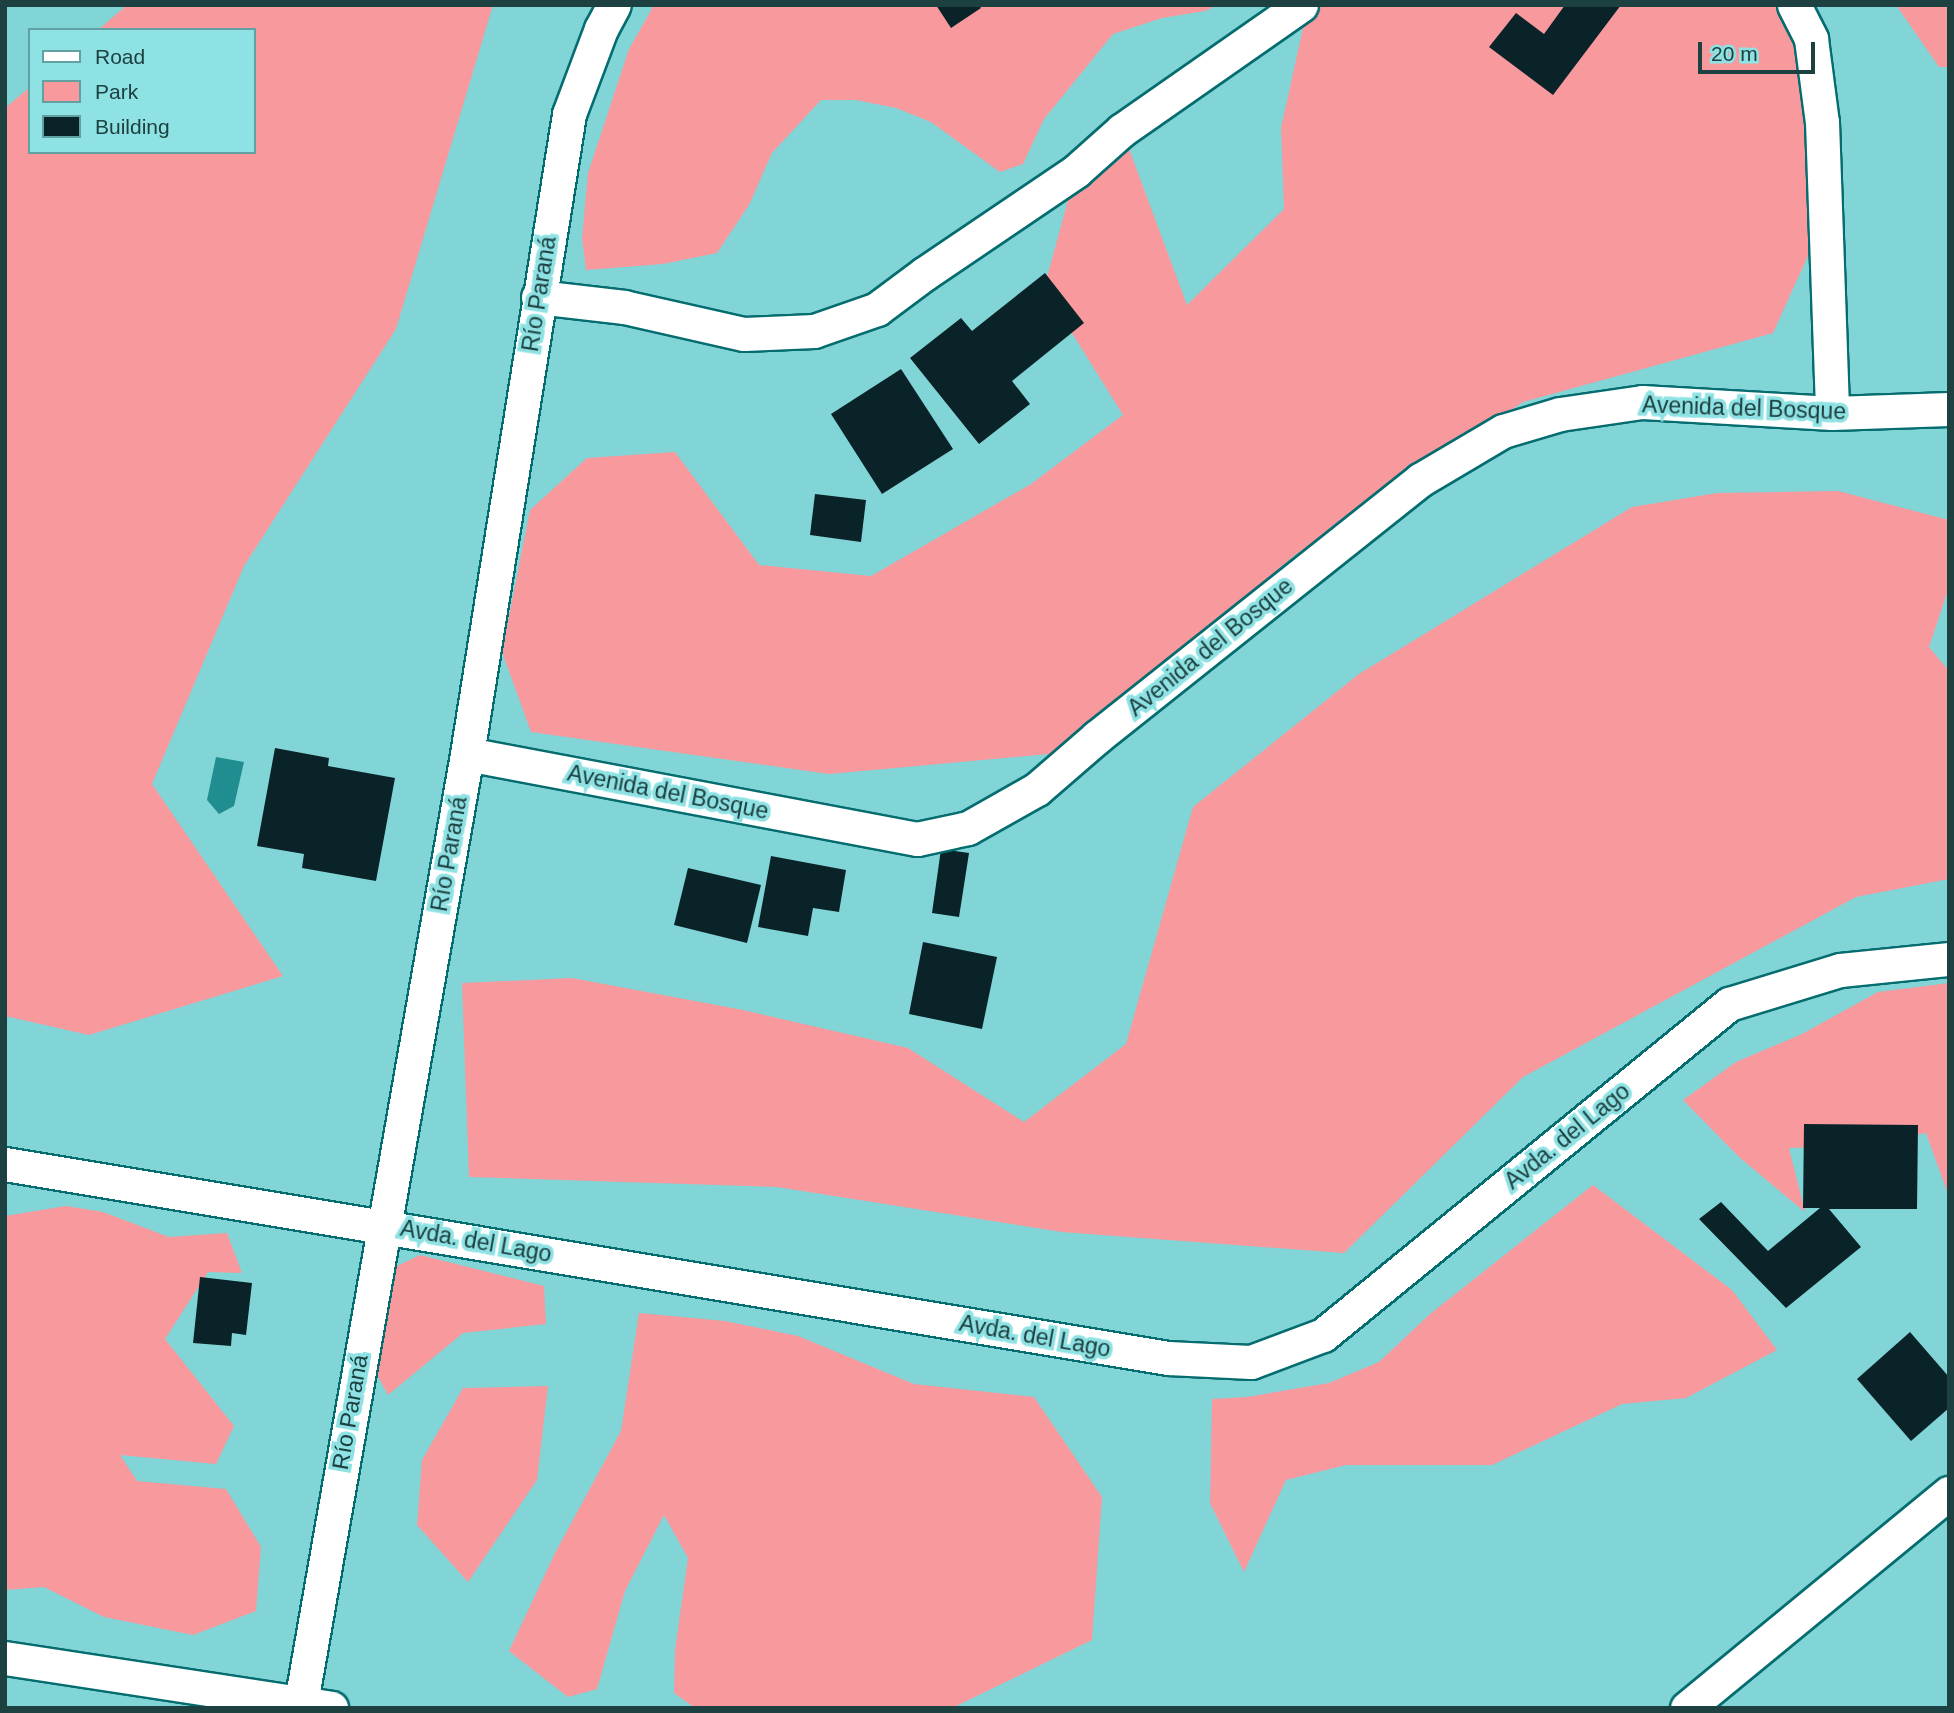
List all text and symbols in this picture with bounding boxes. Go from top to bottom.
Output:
legend [28,28,256,154]
scale bar [1702,28,1819,72]
text: 20 m [1711,42,1758,65]
text: Road [95,45,145,68]
text: Park [95,80,138,103]
text: Building [95,115,170,138]
street label: Río Paraná [516,234,562,354]
street label: Avenida del Bosque [1641,391,1847,425]
street label: Avenida del Bosque [1122,572,1298,722]
street label: Avenida del Bosque [565,759,771,825]
street label: Río Paraná [425,794,473,914]
street label: Avda. del Lago [1499,1077,1635,1195]
street label: Avda. del Lago [398,1214,554,1268]
street label: Avda. del Lago [957,1309,1113,1363]
street label: Río Paraná [326,1352,374,1472]

